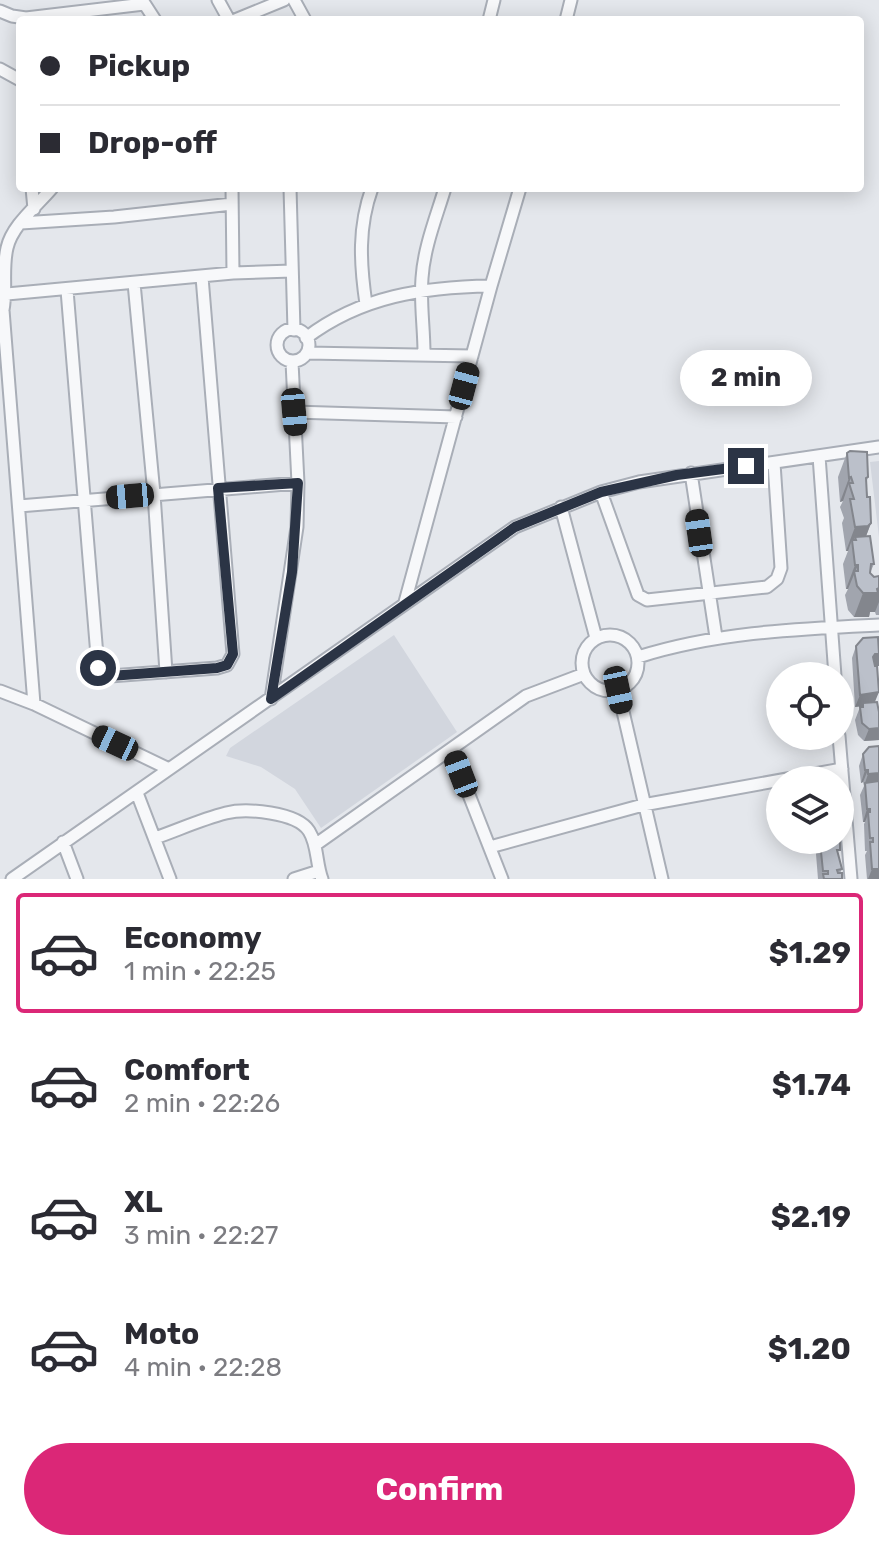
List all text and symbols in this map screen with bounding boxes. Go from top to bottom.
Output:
text: Pickup [88,48,190,84]
text: Drop-off [88,125,217,161]
callout: 2 min [680,350,812,406]
car [446,360,482,412]
text: 2 min [711,362,781,393]
car [280,387,308,437]
route end [728,448,764,484]
car [105,482,155,510]
car [684,508,714,558]
route start [80,650,116,686]
map controls [766,662,854,854]
button: locate [766,662,854,750]
car [601,664,635,716]
car [88,722,142,764]
car [441,747,481,801]
button: layers [766,766,854,854]
icon: car [28,917,100,989]
text: Economy [124,920,262,956]
text: $1.29 [769,935,851,971]
text: 1 min · 22:25 [124,956,276,987]
icon: car [28,1049,100,1121]
text: Comfort [124,1052,250,1088]
text: $1.74 [772,1067,851,1103]
text: 2 min · 22:26 [124,1088,280,1119]
icon: car [28,1181,100,1253]
text: XL [124,1184,163,1220]
text: $2.19 [771,1199,851,1235]
text: 3 min · 22:27 [124,1220,278,1251]
icon: car [28,1313,100,1385]
text: Moto [124,1316,199,1352]
text: $1.20 [768,1331,851,1367]
text: 4 min · 22:28 [124,1352,282,1383]
button: Confirm [24,1443,855,1535]

